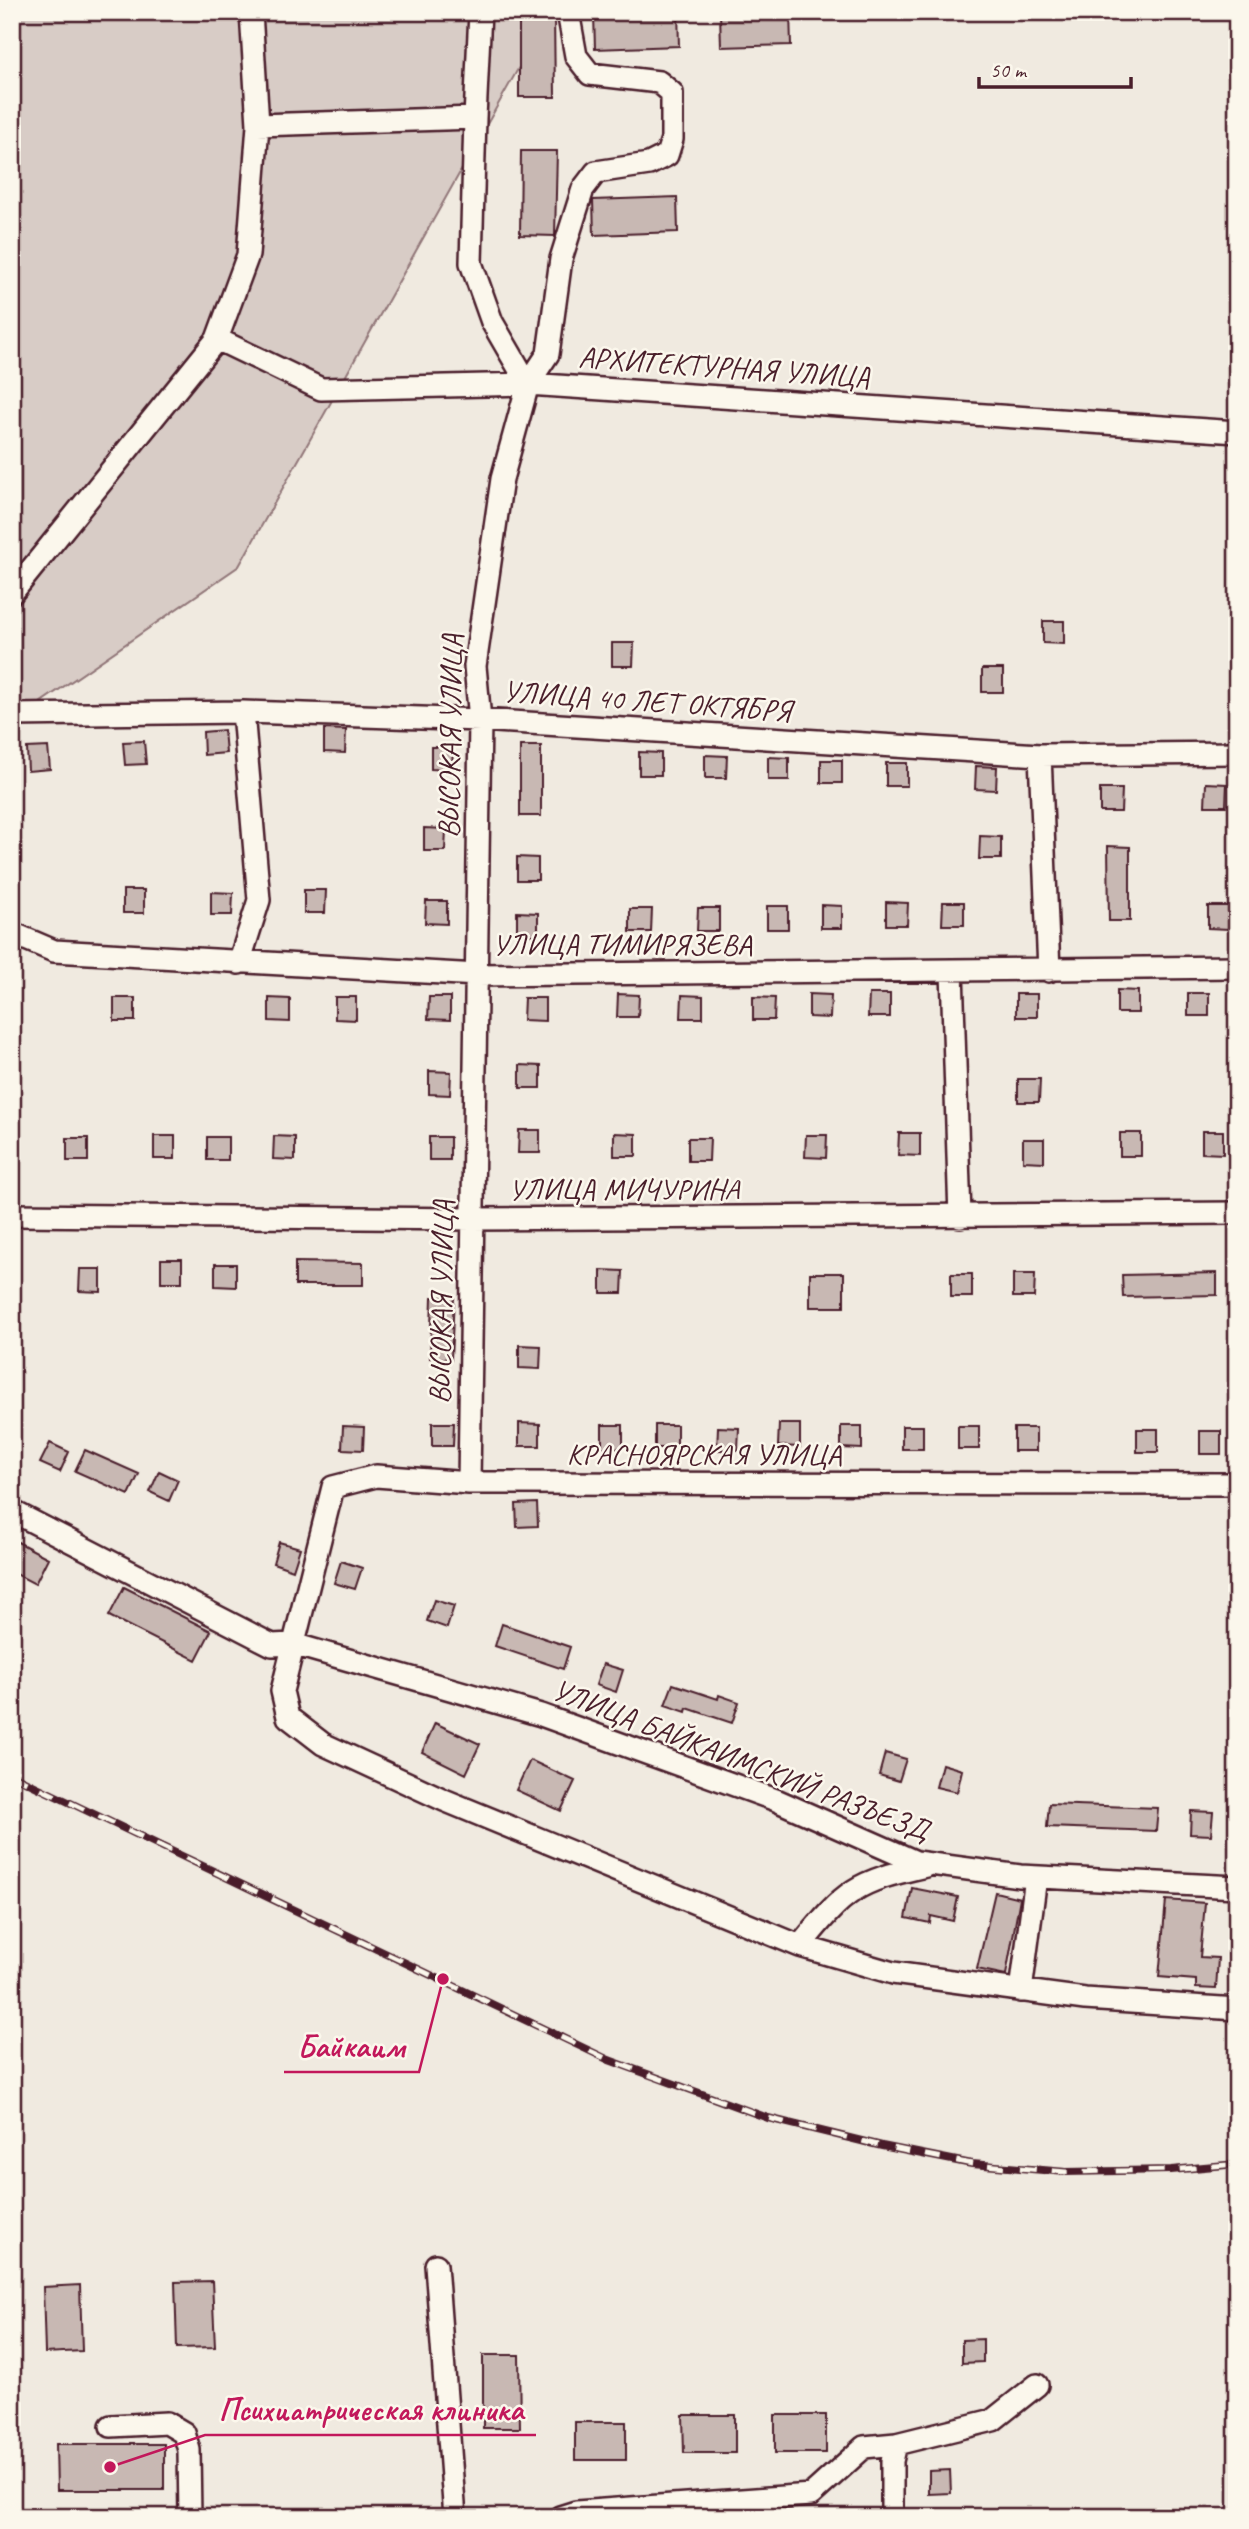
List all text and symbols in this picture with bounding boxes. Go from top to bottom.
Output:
scale bar [979,46,1132,90]
text: 50 m [990,57,1028,83]
street label: АРХИТЕКТУРНАЯ УЛИЦА [577,338,872,396]
street label: ВЫСОКАЯ УЛИЦА [429,633,471,838]
street label: УЛИЦА 40 ЛЕТ ОКТЯБРЯ [502,672,797,730]
street label: УЛИЦА ТИМИРЯЗЕВА [492,925,753,963]
street label: УЛИЦА МИЧУРИНА [509,1170,741,1208]
street label: ВЫСОКАЯ УЛИЦА [420,1199,462,1404]
street label: КРАСНОЯРСКАЯ УЛИЦА [567,1435,842,1473]
street label: УЛИЦА БАЙКАИМСКИЙ РАЗЪЕЗД [547,1670,936,1850]
callout: Байкаим [284,2019,419,2072]
text: Байкаим [297,2026,407,2067]
callout: Психиатрическая клиника [205,2382,536,2435]
text: Психиатрическая клиника [219,2389,526,2430]

